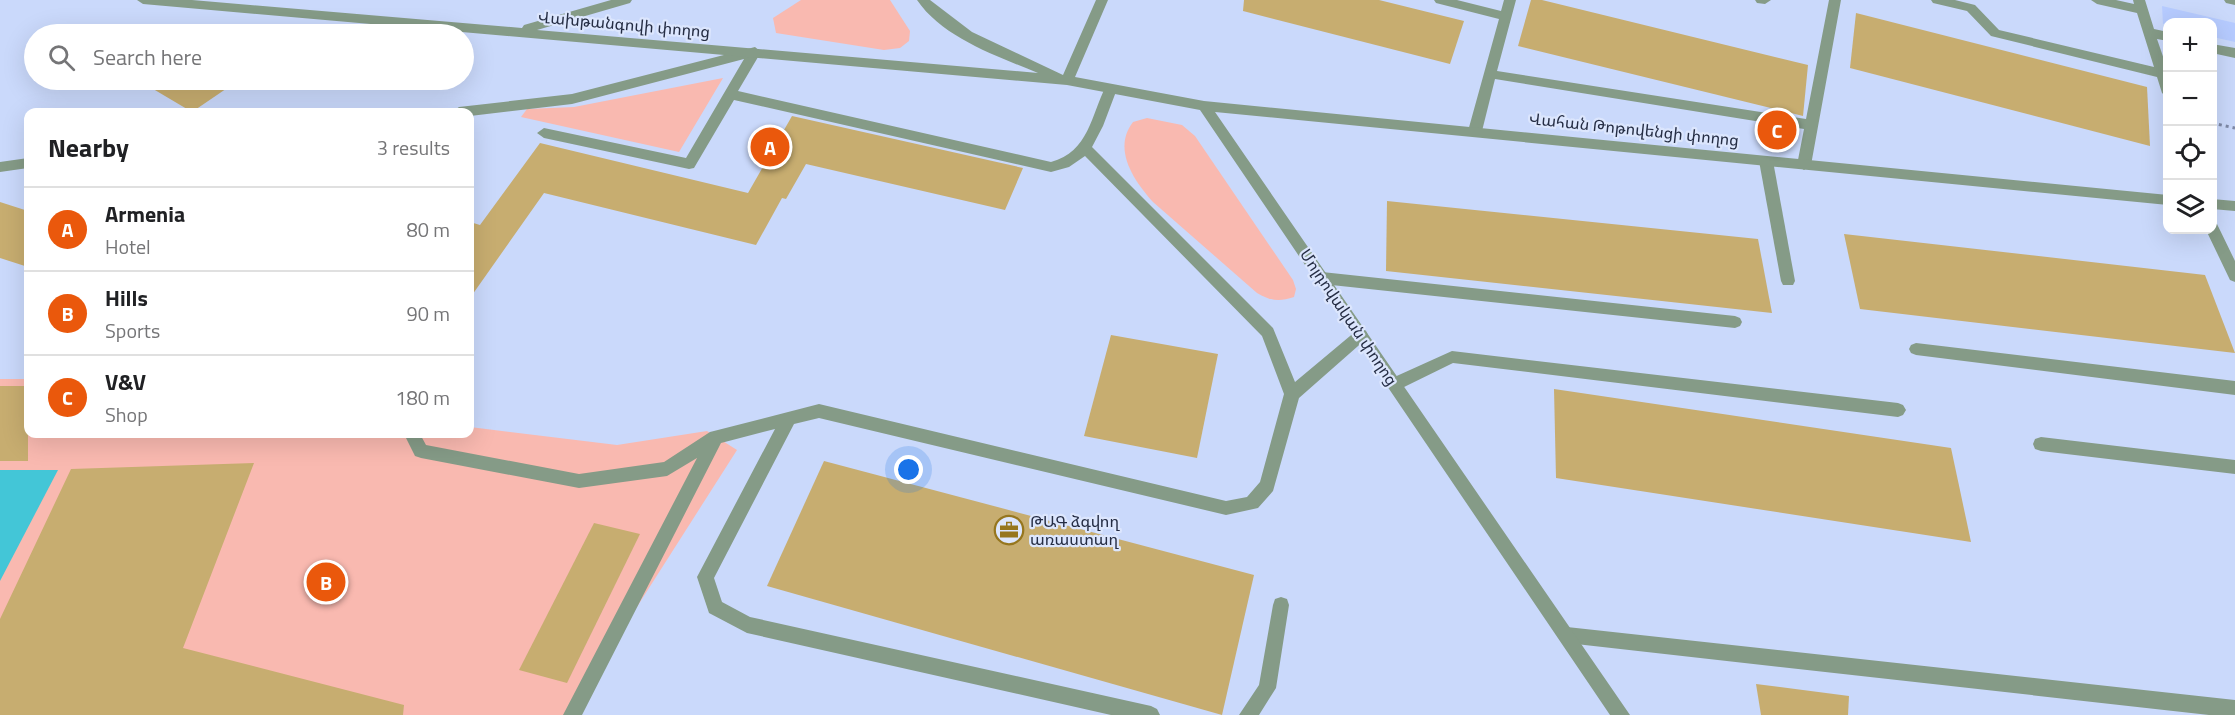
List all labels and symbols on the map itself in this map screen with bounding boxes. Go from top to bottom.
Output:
street label: Վախթանգովի փողոց [537,5,711,43]
street label: Վահան Թոթովենցի փողոց [1528,106,1740,152]
pin: C [1758,108,1796,152]
pin: A [750,124,790,170]
street label: Մոլդովական փողոց [1294,244,1404,390]
your location [894,455,923,484]
place label: ԹԱԳ ձգվող առաստաղ [1030,509,1120,551]
office icon: ԹԱԳ ձգվող առաստաղ [993,514,1025,546]
pin: B [306,560,346,604]

